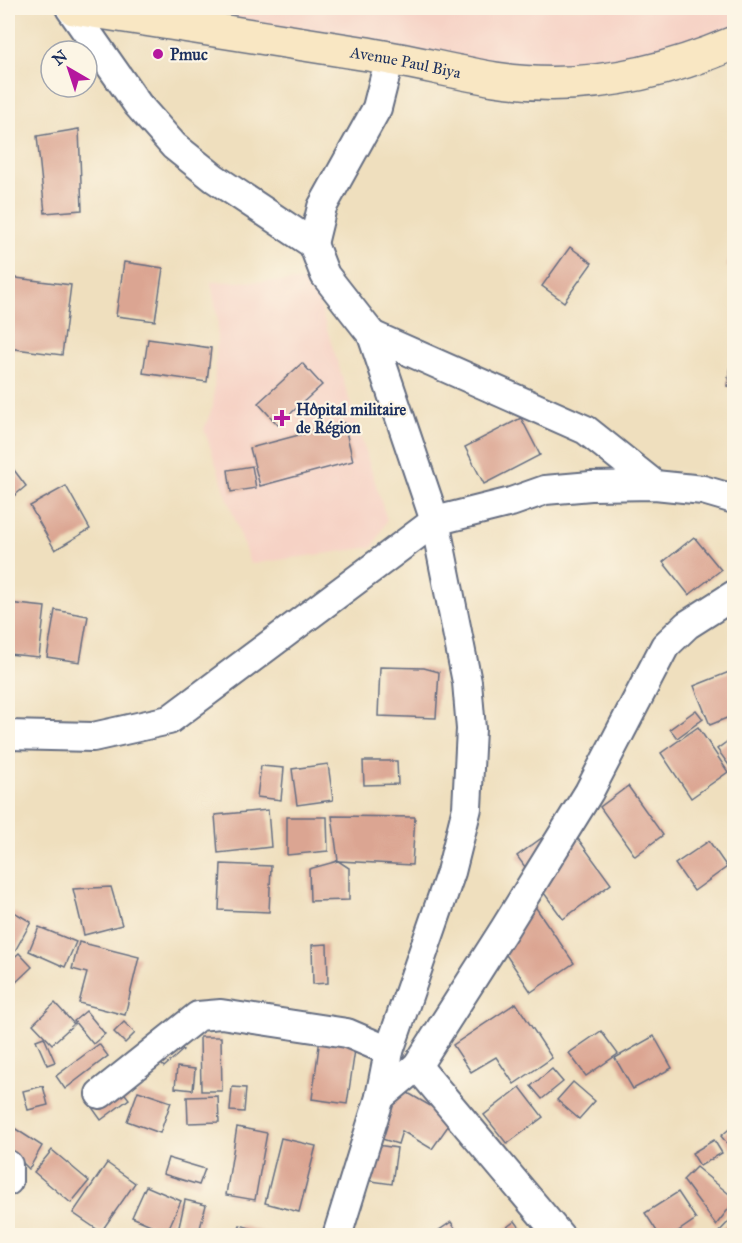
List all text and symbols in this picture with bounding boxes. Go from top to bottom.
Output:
north arrow [39,39,99,99]
street label: Avenue Paul Biya [348,42,463,82]
place label: Pmuc [170,45,208,64]
text: N [49,46,71,69]
marker: Pmuc [151,47,165,61]
place label: Hôpital militaire de Région [296,400,407,438]
marker: Hôpital militaire de Région [273,409,291,427]

